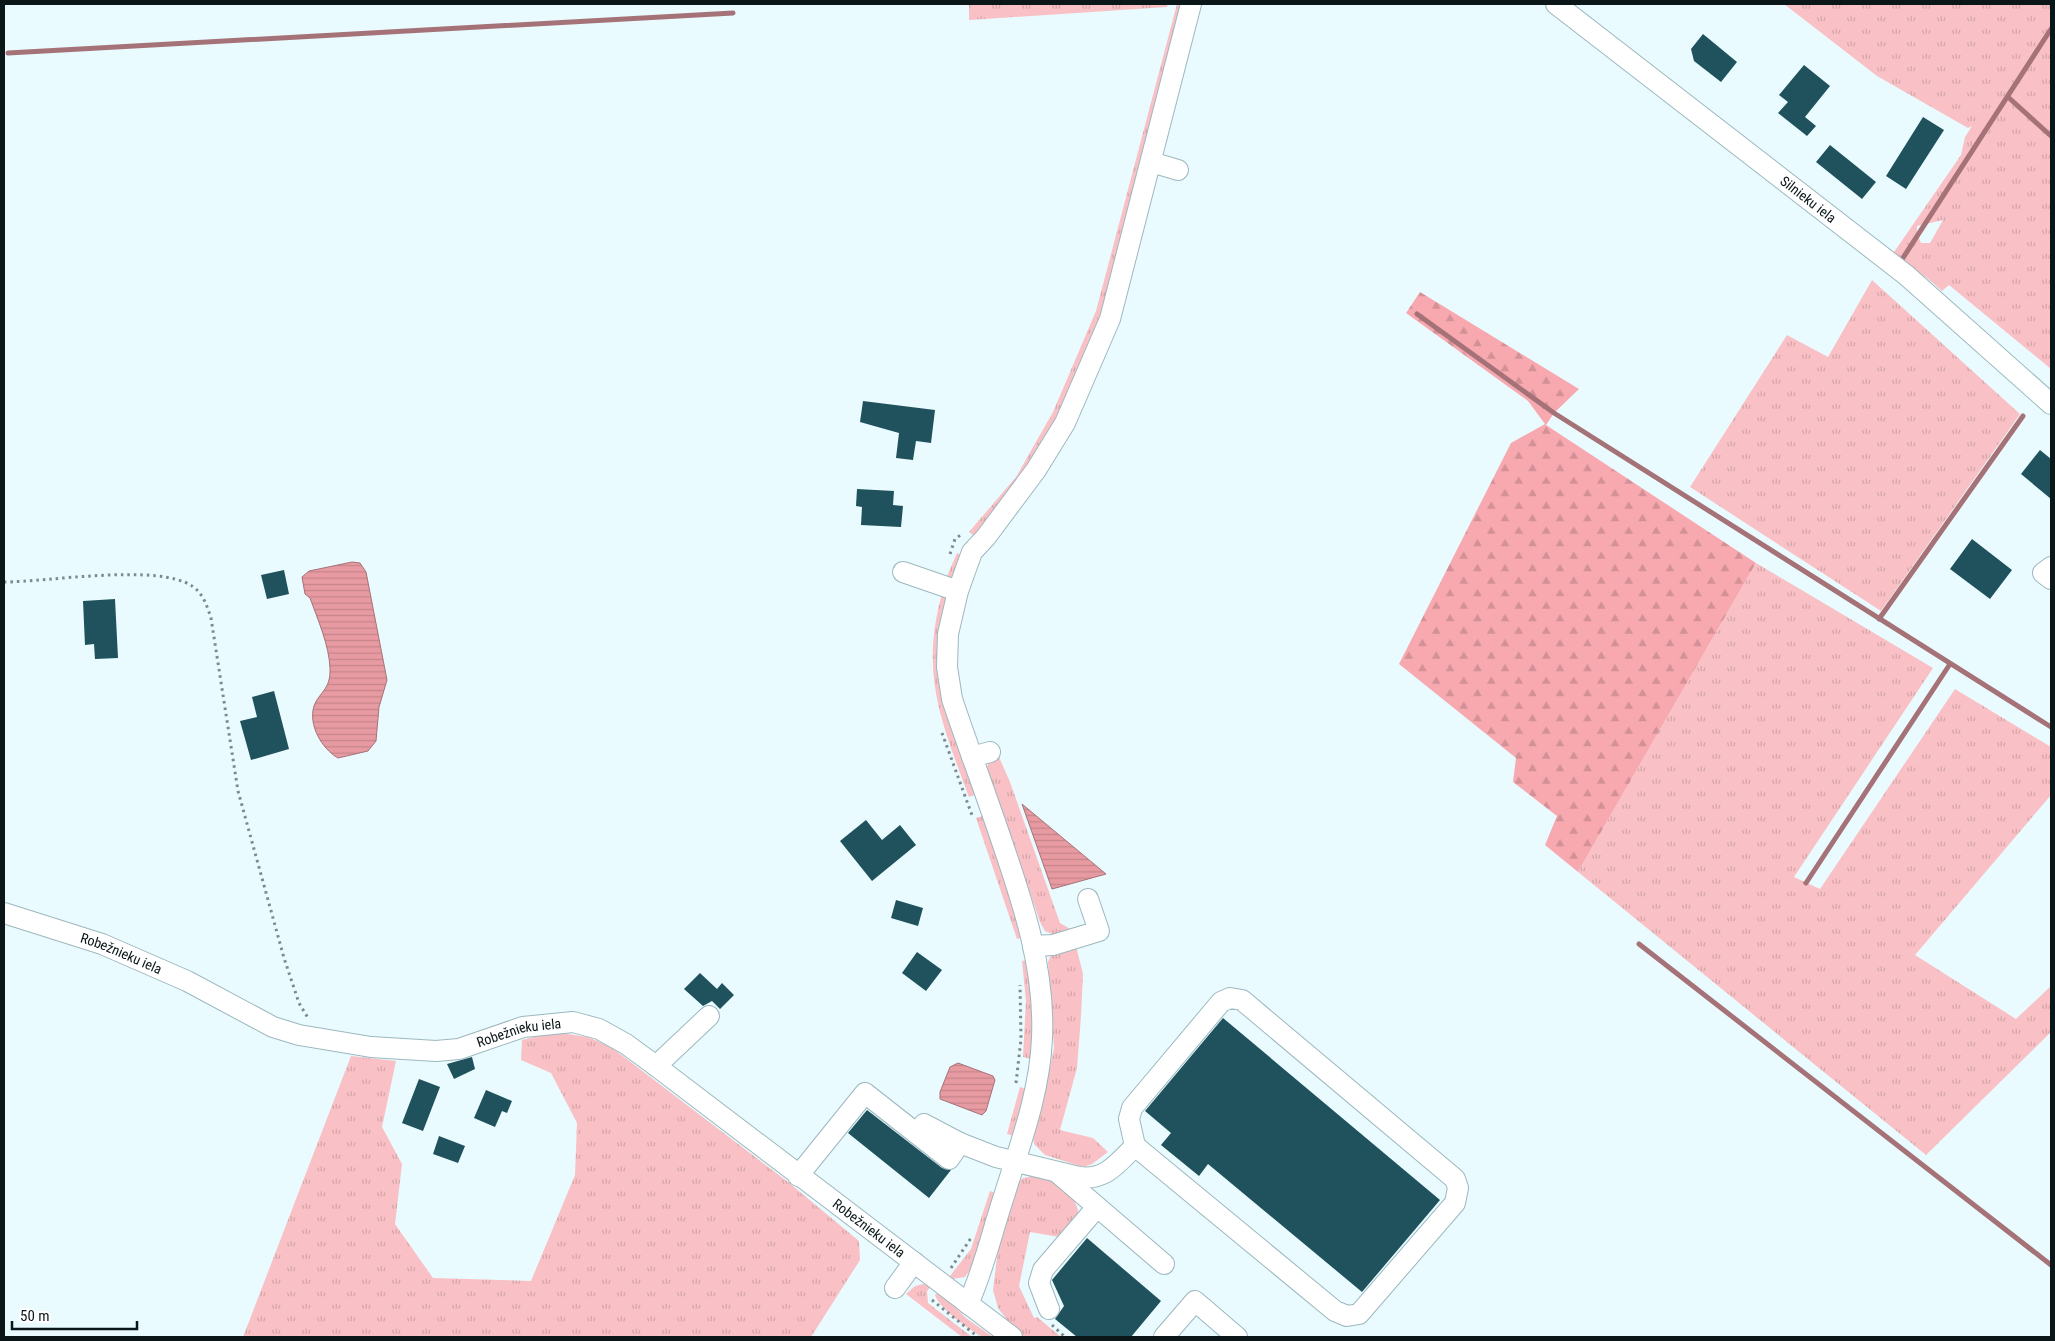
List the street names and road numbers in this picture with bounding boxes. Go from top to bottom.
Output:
street label: Silnieku iela [1777,173,1839,226]
street label: Robežnieku iela [78,930,164,977]
street label: Robežnieku iela [475,1015,562,1050]
street label: Robežnieku iela [830,1195,908,1261]

